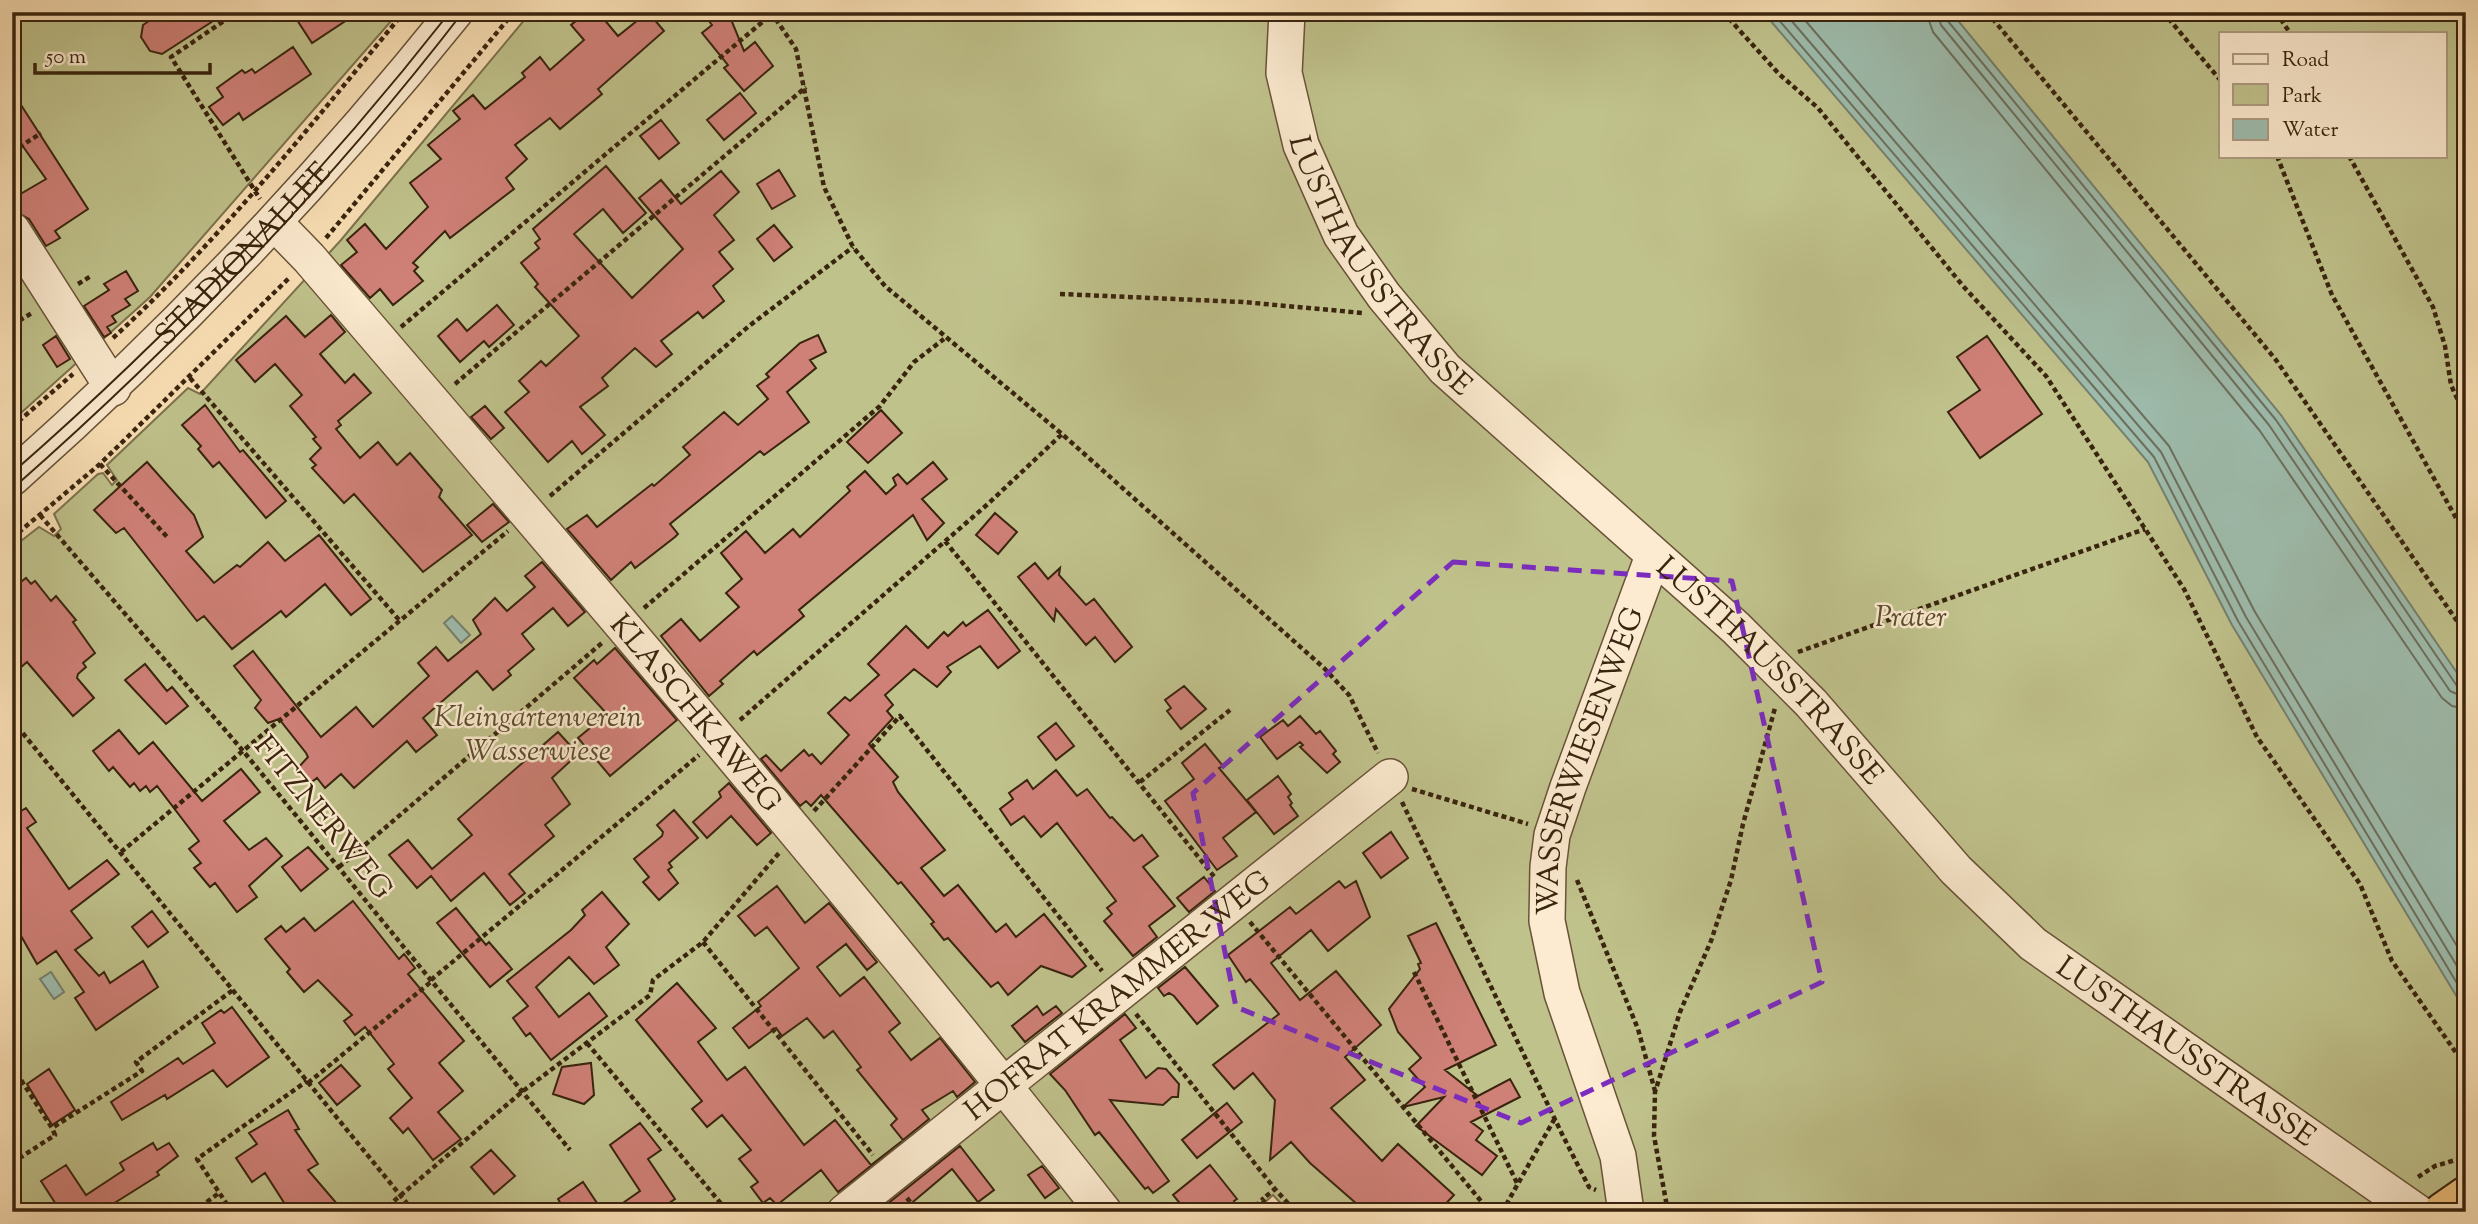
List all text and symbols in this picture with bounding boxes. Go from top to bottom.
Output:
scale bar [35,32,210,76]
legend [2219,32,2446,158]
text: 50 m [45,43,86,73]
text: Road [2282,46,2329,76]
text: Park [2282,82,2323,112]
text: Water [2282,116,2339,146]
street label: LUSTHAUSSTRASSE [1276,132,1480,407]
street label: STADIONALLEE [146,153,342,357]
street label: LUSTHAUSSTRASSE [1646,548,1892,796]
park label: Prater [1875,597,1947,640]
street label: WASSERWIESENWEG [1528,601,1656,916]
street label: KLASCHKAWEG [598,606,790,823]
park label: Kleingartenverein Wasserwiese [434,697,642,774]
street label: FITZNERWEG [242,727,402,910]
street label: HOFRAT KRAMMER-WEG [956,861,1281,1133]
street label: LUSTHAUSSTRASSE [2047,947,2323,1159]

